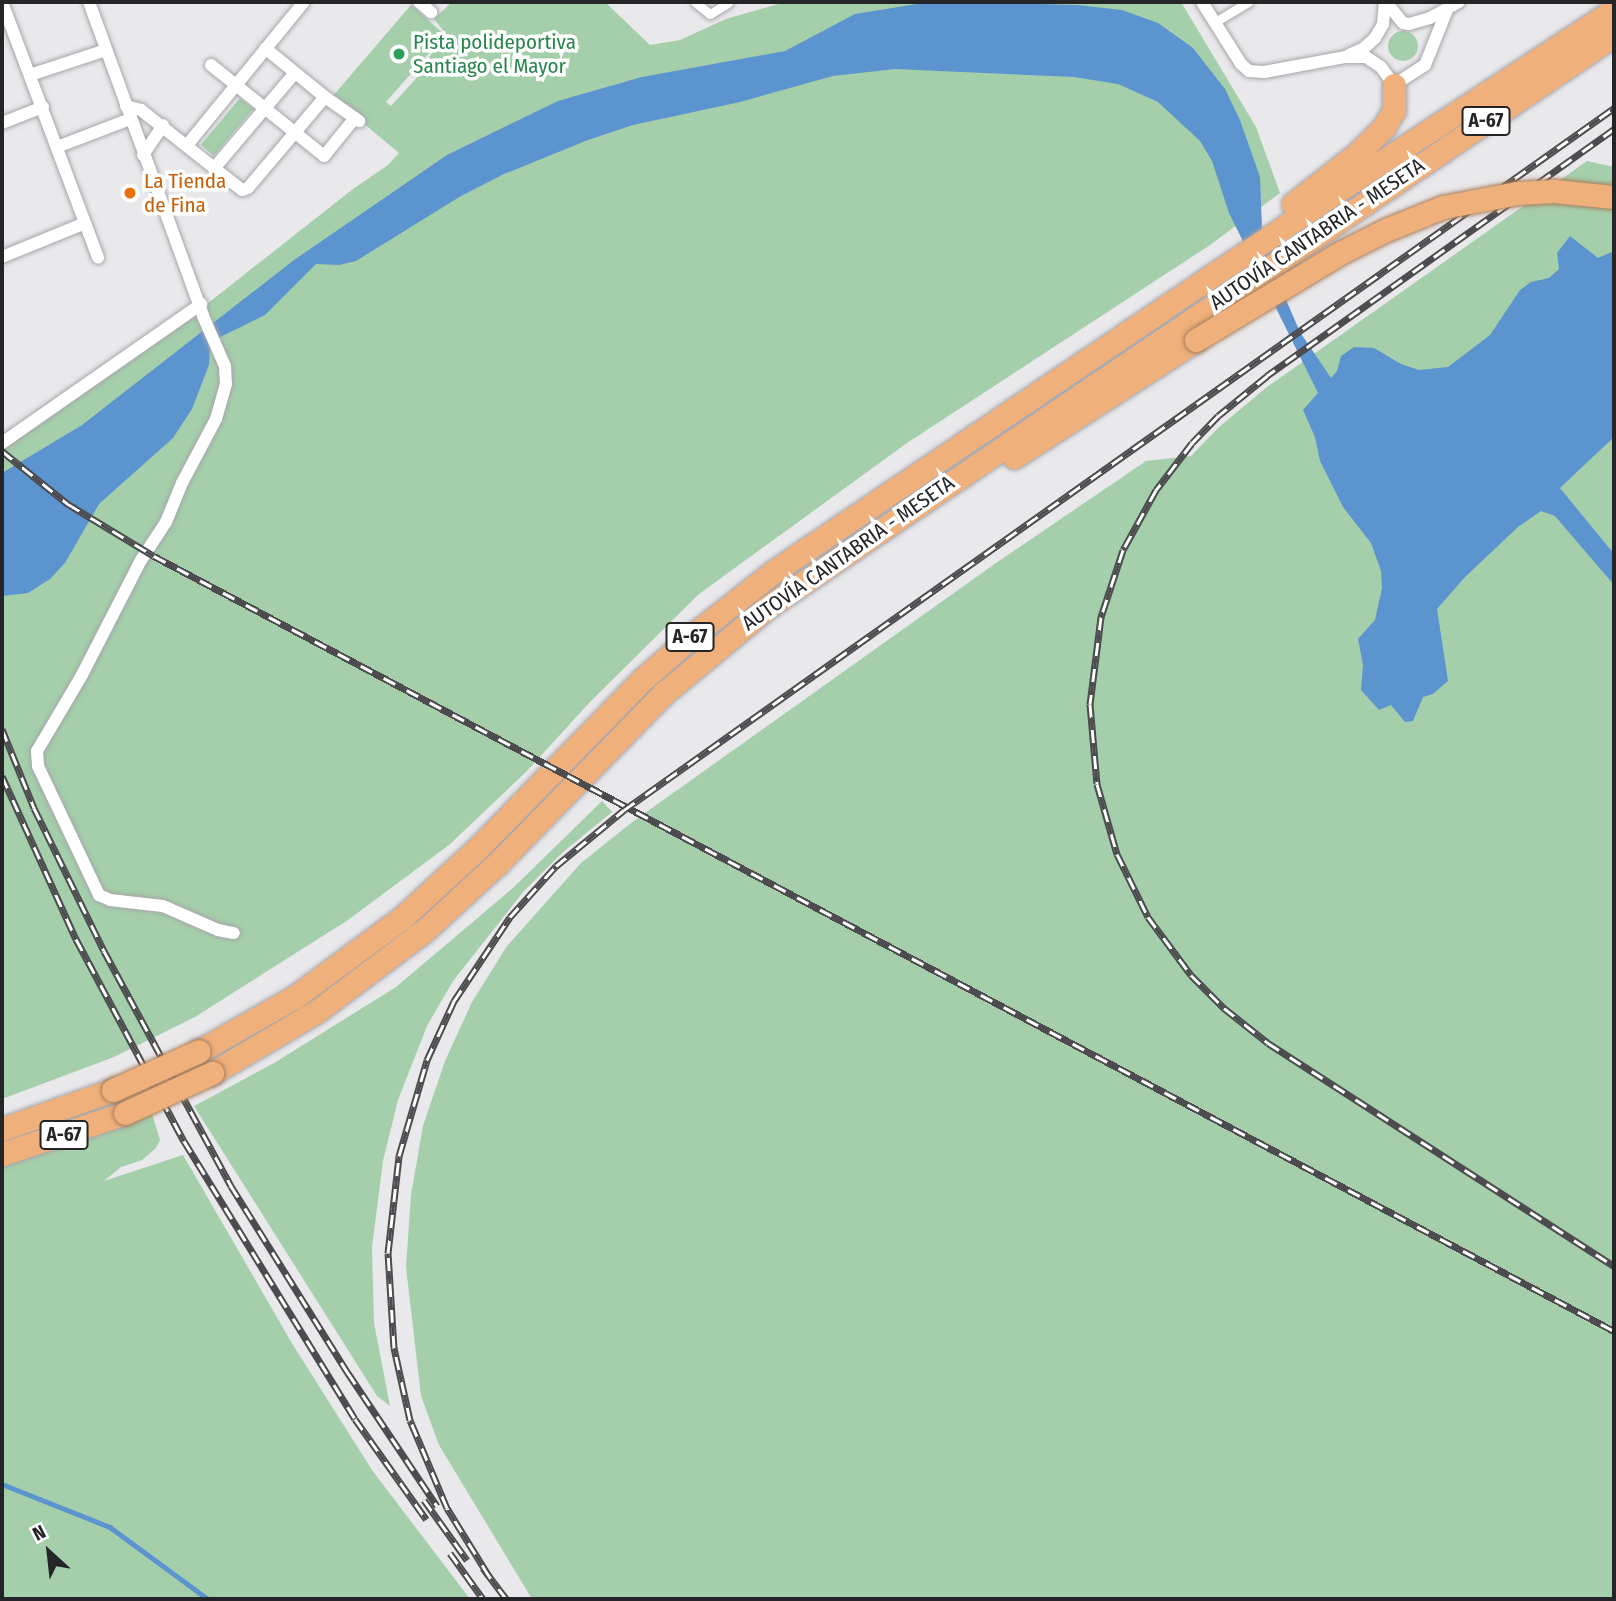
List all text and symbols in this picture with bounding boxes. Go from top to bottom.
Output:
place label: Pista polideportiva Santiago el Mayor [413,29,576,79]
marker: Pista polideportiva Santiago el Mayor [391,46,407,62]
road number: A-67 [1462,105,1510,136]
street label: AUTOVÍA CANTABRIA - MESETA [1205,153,1429,315]
place label: La Tienda de Fina [144,168,226,218]
marker: La Tienda de Fina [122,185,138,201]
street label: AUTOVÍA CANTABRIA - MESETA [737,470,959,636]
road number: A-67 [666,622,714,652]
road number: A-67 [40,1120,88,1150]
north arrow [14,1517,84,1587]
text: N [29,1520,50,1546]

